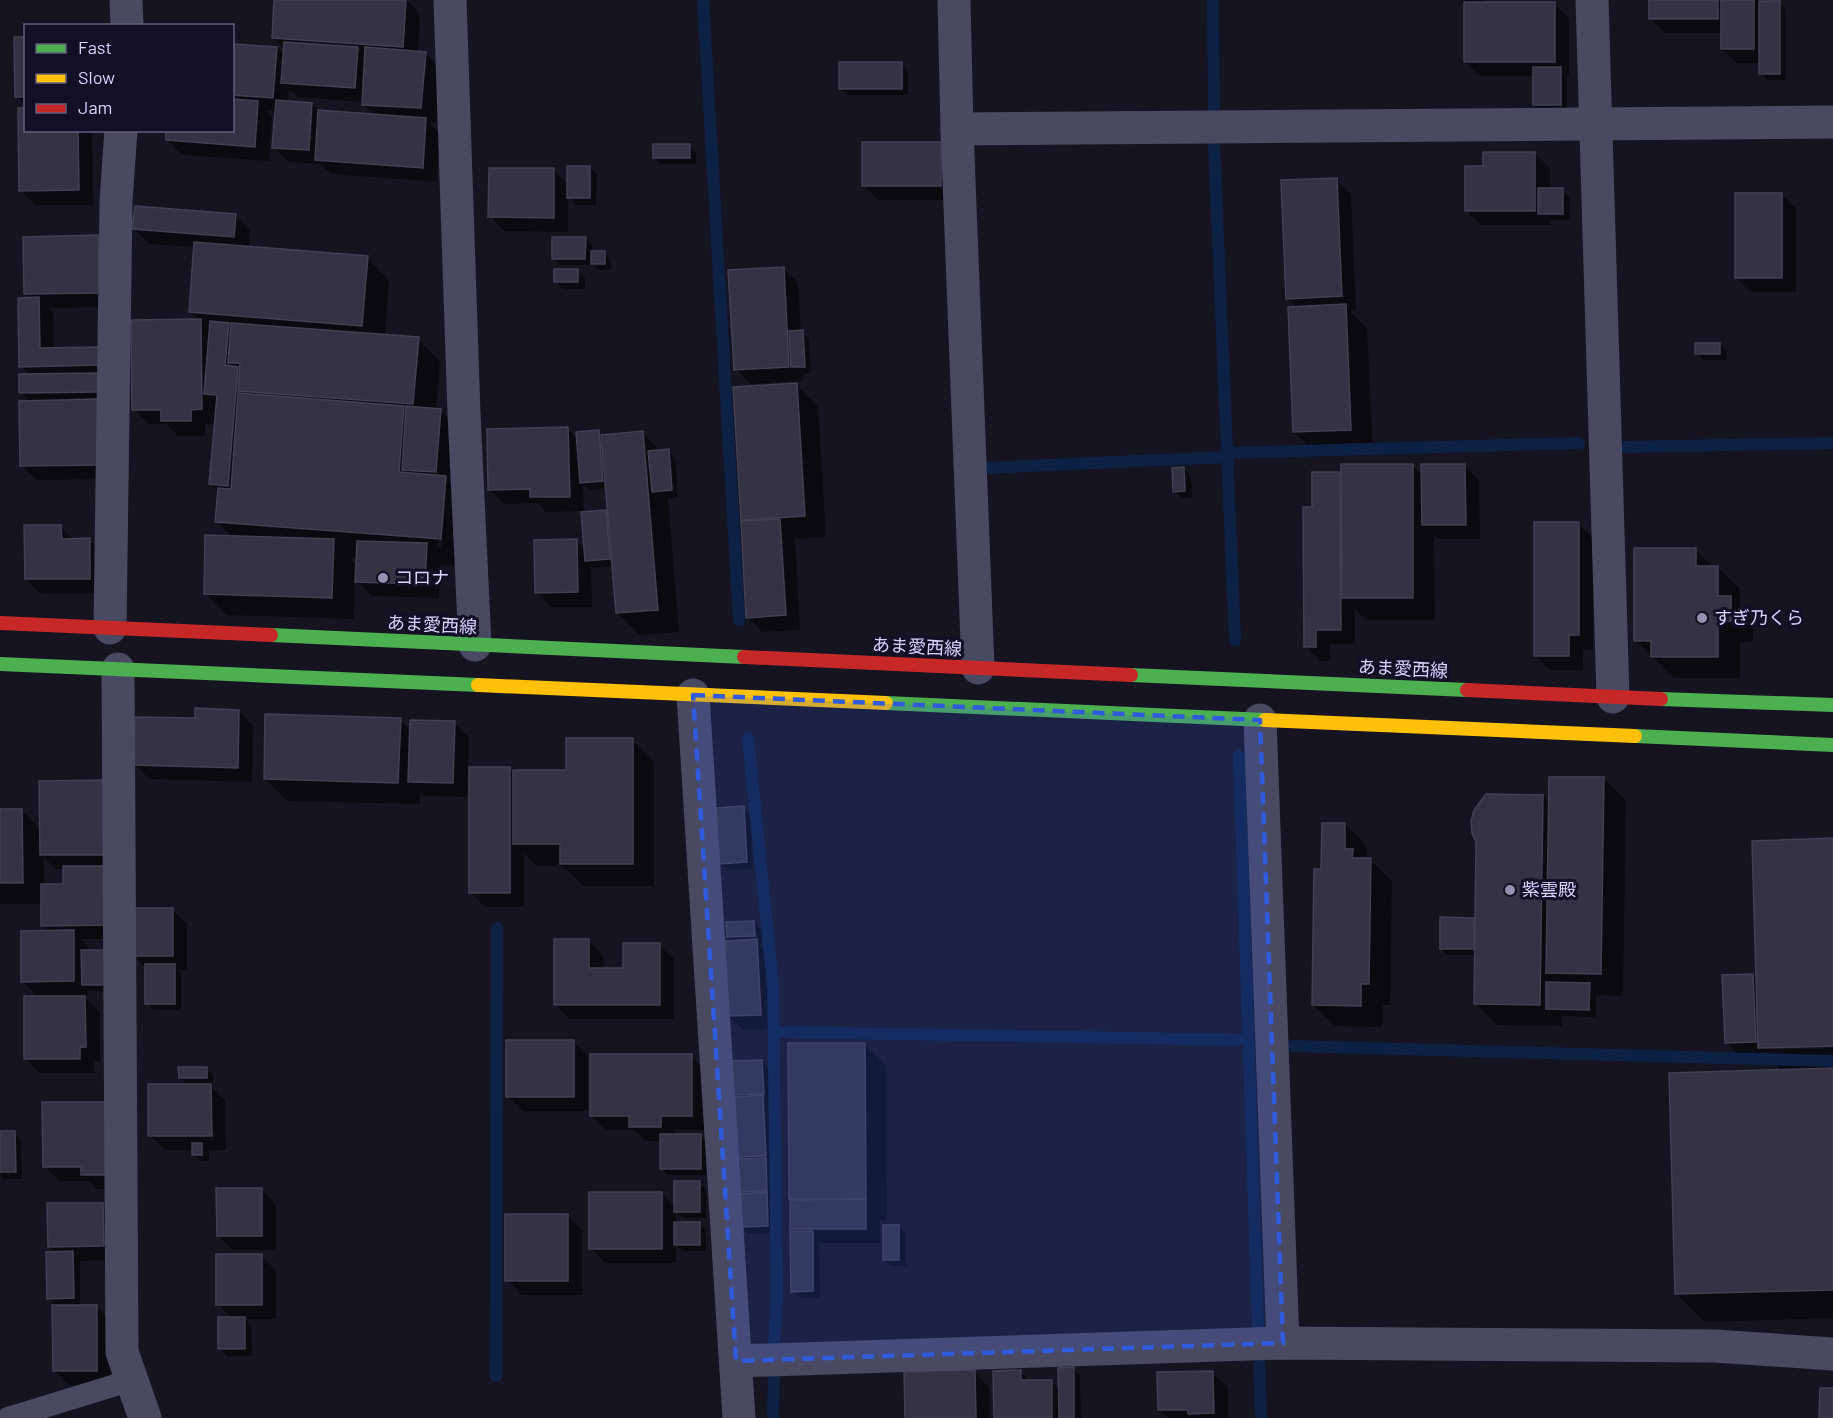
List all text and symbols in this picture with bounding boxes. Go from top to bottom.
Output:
legend [24,24,234,132]
text: Fast [78,36,112,58]
text: Slow [78,66,115,88]
text: Jam [78,96,112,118]
place label: コロナ [395,566,449,588]
marker: コロナ [376,571,390,585]
place label: すぎ乃くら [1714,606,1804,628]
street label: あま愛西線 [387,611,478,637]
marker: すぎ乃くら [1695,611,1709,625]
street label: あま愛西線 [872,633,963,659]
street label: あま愛西線 [1358,655,1449,681]
place label: 紫雲殿 [1522,878,1576,900]
marker: 紫雲殿 [1503,883,1517,897]

